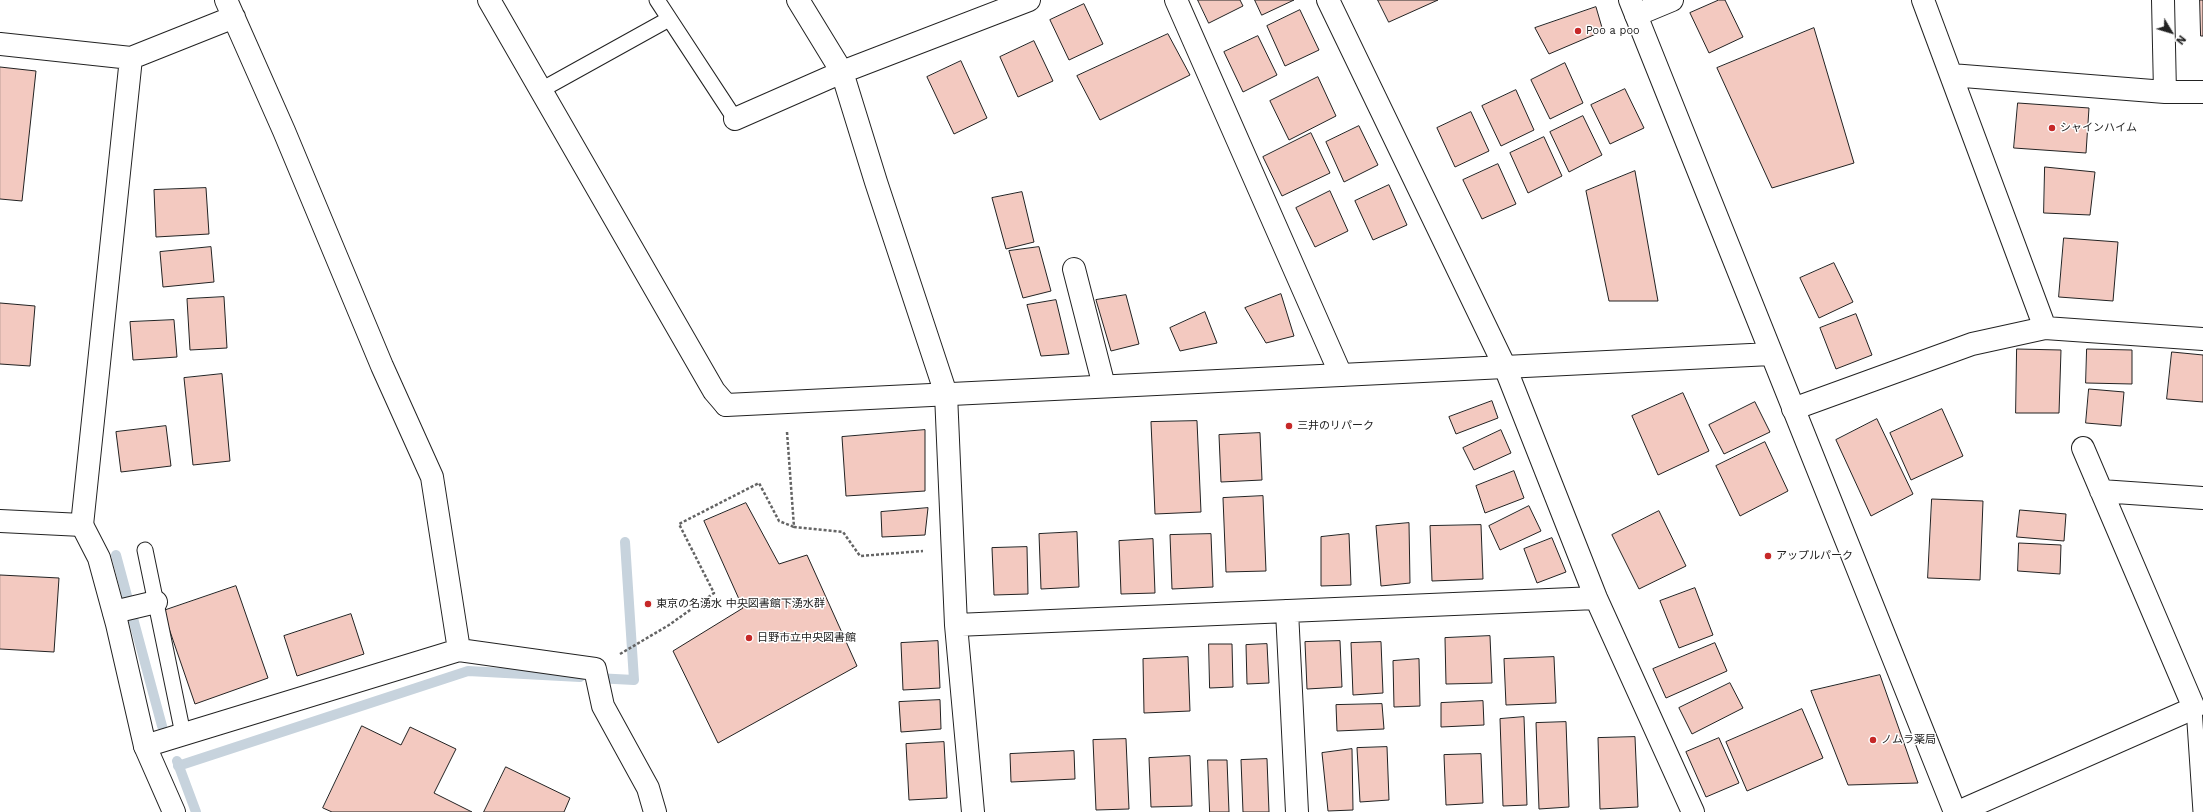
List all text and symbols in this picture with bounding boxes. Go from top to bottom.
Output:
north arrow [2151,12,2191,52]
place label: Poo a poo [1586,24,1640,38]
marker: Poo a poo [1573,26,1583,36]
text: N [2173,32,2188,47]
place label: シャインハイム [2060,121,2137,135]
marker: シャインハイム [2047,123,2057,133]
place label: 三井のリパーク [1297,419,1374,433]
marker: 三井のリパーク [1284,421,1294,431]
place label: アップルパーク [1776,549,1853,563]
marker: アップルパーク [1763,551,1773,561]
place label: 東京の名湧水 中央図書館下湧水群 [656,597,825,611]
marker: 東京の名湧水 中央図書館下湧水群 [643,599,653,609]
place label: 日野市立中央図書館 [757,631,856,645]
marker: 日野市立中央図書館 [744,633,754,643]
place label: ノムラ薬局 [1881,733,1936,747]
marker: ノムラ薬局 [1868,735,1878,745]

